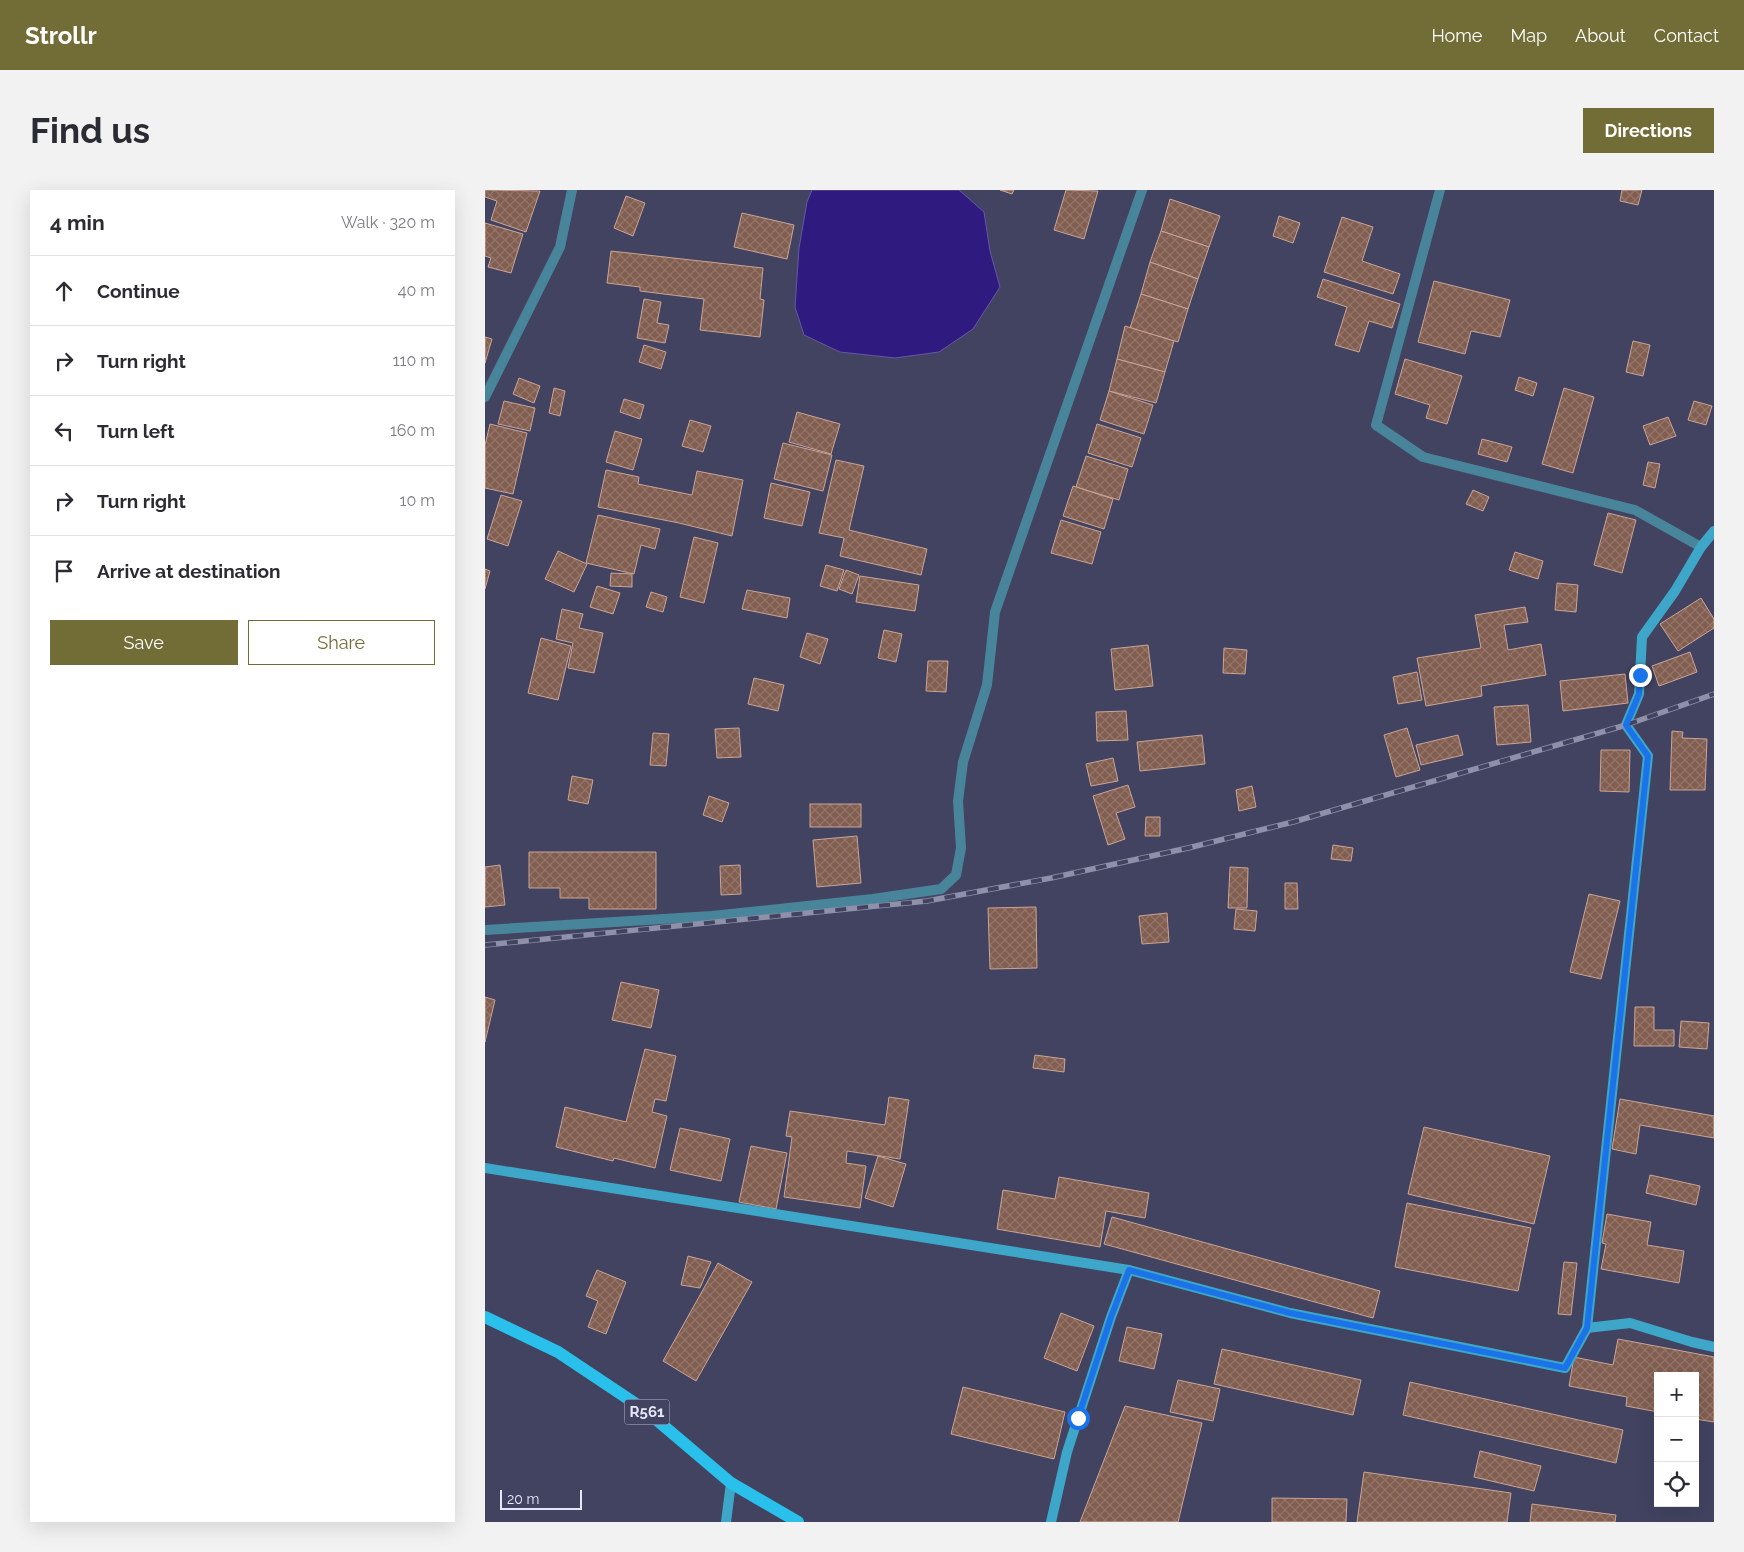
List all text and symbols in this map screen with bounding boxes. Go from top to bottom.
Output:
text: Strollr [25,21,97,50]
text: Home [1431,25,1482,46]
text: Map [1510,25,1547,46]
text: About [1575,25,1626,46]
text: Contact [1654,25,1719,46]
button: Directions [1583,108,1714,153]
text: Find us [30,110,150,151]
text: 4 min [50,210,105,235]
text: Walk · 320 m [341,213,435,232]
icon: ahead [50,277,78,305]
text: Continue [97,280,180,302]
text: 40 m [398,281,435,300]
icon: right [50,347,78,375]
text: Turn right [97,350,186,372]
text: 110 m [393,351,435,370]
icon: left [50,417,78,445]
text: Turn left [97,420,174,442]
text: 160 m [390,421,435,440]
icon: right [50,487,78,515]
text: Turn right [97,490,186,512]
text: 10 m [400,491,435,510]
icon: arrive [50,557,78,585]
text: Arrive at destination [97,560,281,582]
button: Save [50,620,238,665]
button: Share [248,620,435,665]
route end [1629,664,1652,687]
map controls [1654,1372,1699,1507]
button: + [1654,1372,1699,1417]
road number: R561 [625,1400,669,1424]
route start [1067,1407,1090,1430]
button: − [1654,1417,1699,1462]
button: locate [1654,1462,1699,1507]
scale bar [500,1487,583,1510]
text: 20 m [507,1491,539,1507]

